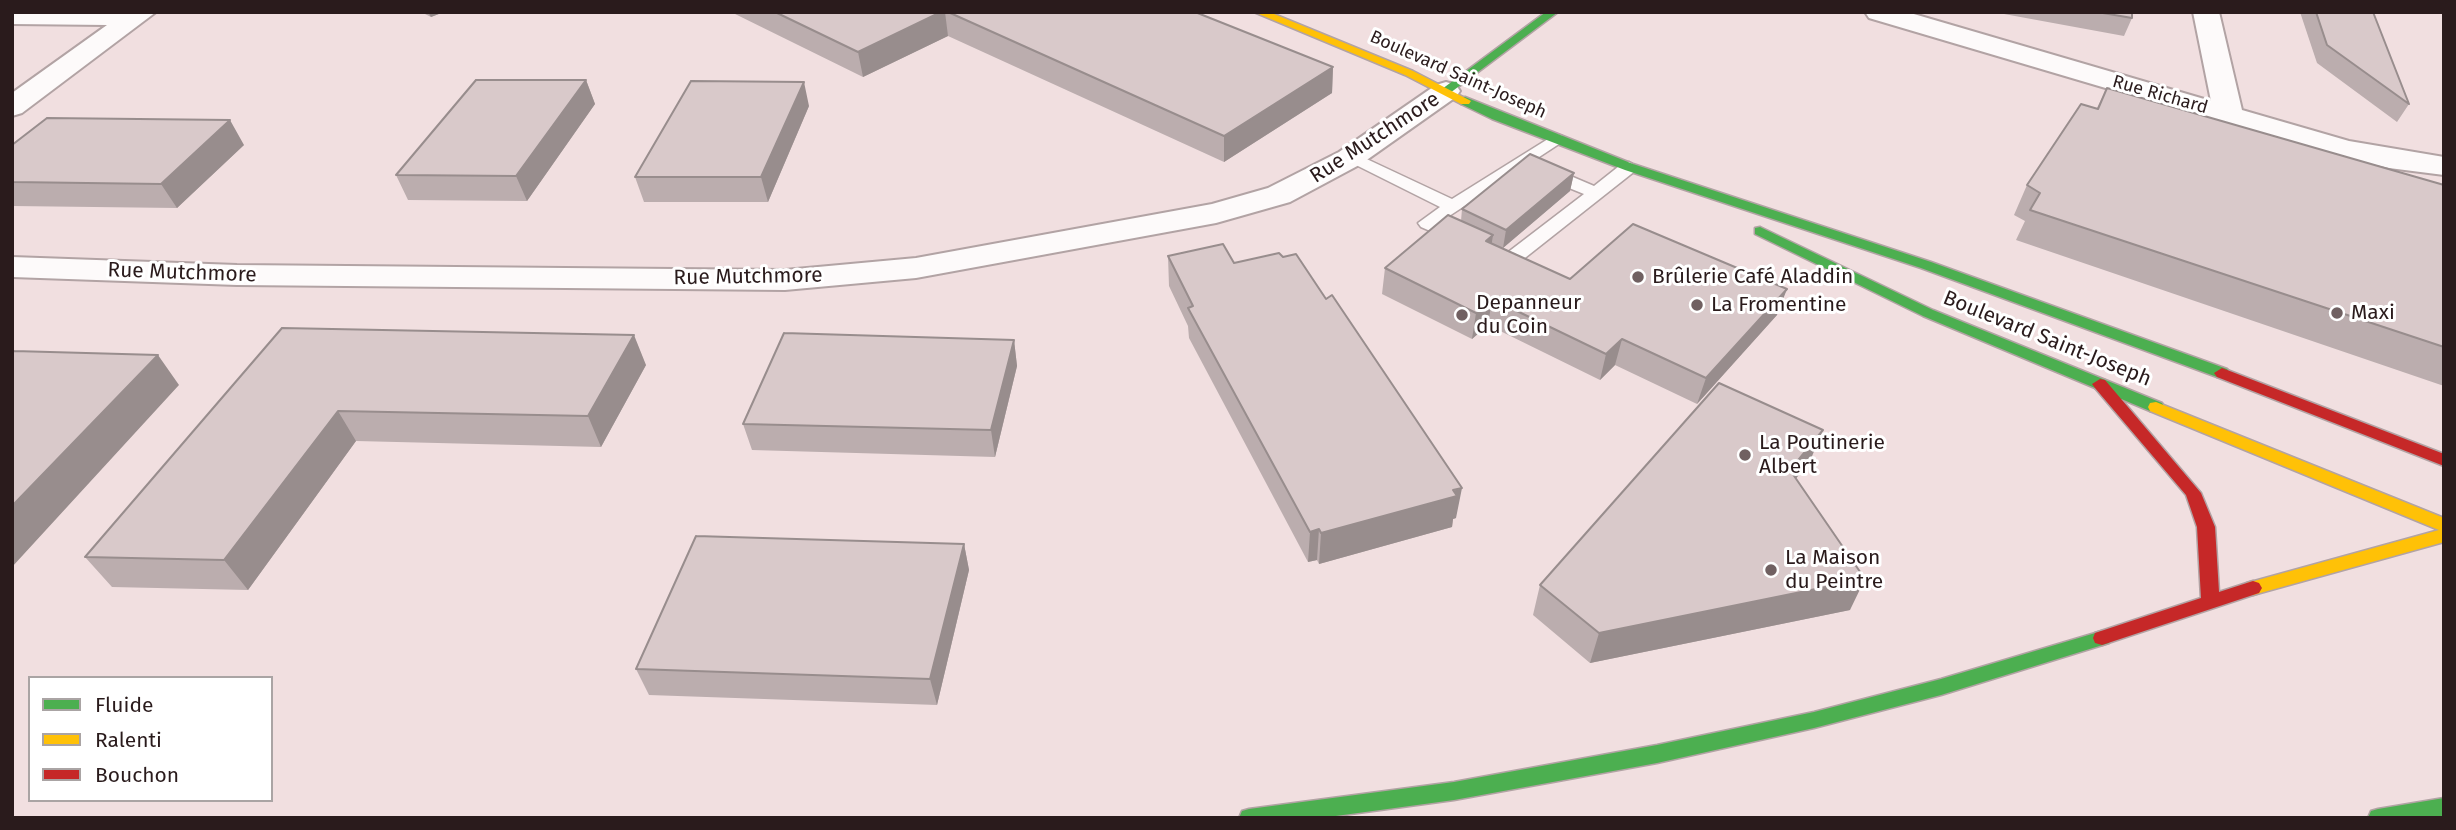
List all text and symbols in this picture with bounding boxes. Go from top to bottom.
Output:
street label: Boulevard Saint-Joseph [1366,26,1550,124]
street label: Rue Richard [2110,71,2210,119]
street label: Rue Mutchmore [1306,87,1444,189]
street label: Rue Mutchmore [107,258,257,288]
street label: Rue Mutchmore [673,263,823,291]
place label: Brûlerie Café Aladdin [1652,264,1853,290]
marker: Brûlerie Café Aladdin [1630,269,1646,285]
street label: Boulevard Saint-Joseph [1939,286,2155,392]
place label: Depanneur du Coin [1476,290,1581,340]
place label: La Fromentine [1711,292,1847,318]
marker: La Fromentine [1689,297,1705,313]
place label: Maxi [2351,300,2395,326]
marker: Maxi [2329,305,2345,321]
marker: Depanneur du Coin [1454,307,1470,323]
place label: La Poutinerie Albert [1759,430,1885,480]
marker: La Poutinerie Albert [1737,447,1753,463]
place label: La Maison du Peintre [1785,545,1883,595]
marker: La Maison du Peintre [1763,562,1779,578]
legend [28,676,273,802]
text: Fluide [95,692,153,718]
text: Ralenti [95,727,162,753]
text: Bouchon [95,762,179,788]

